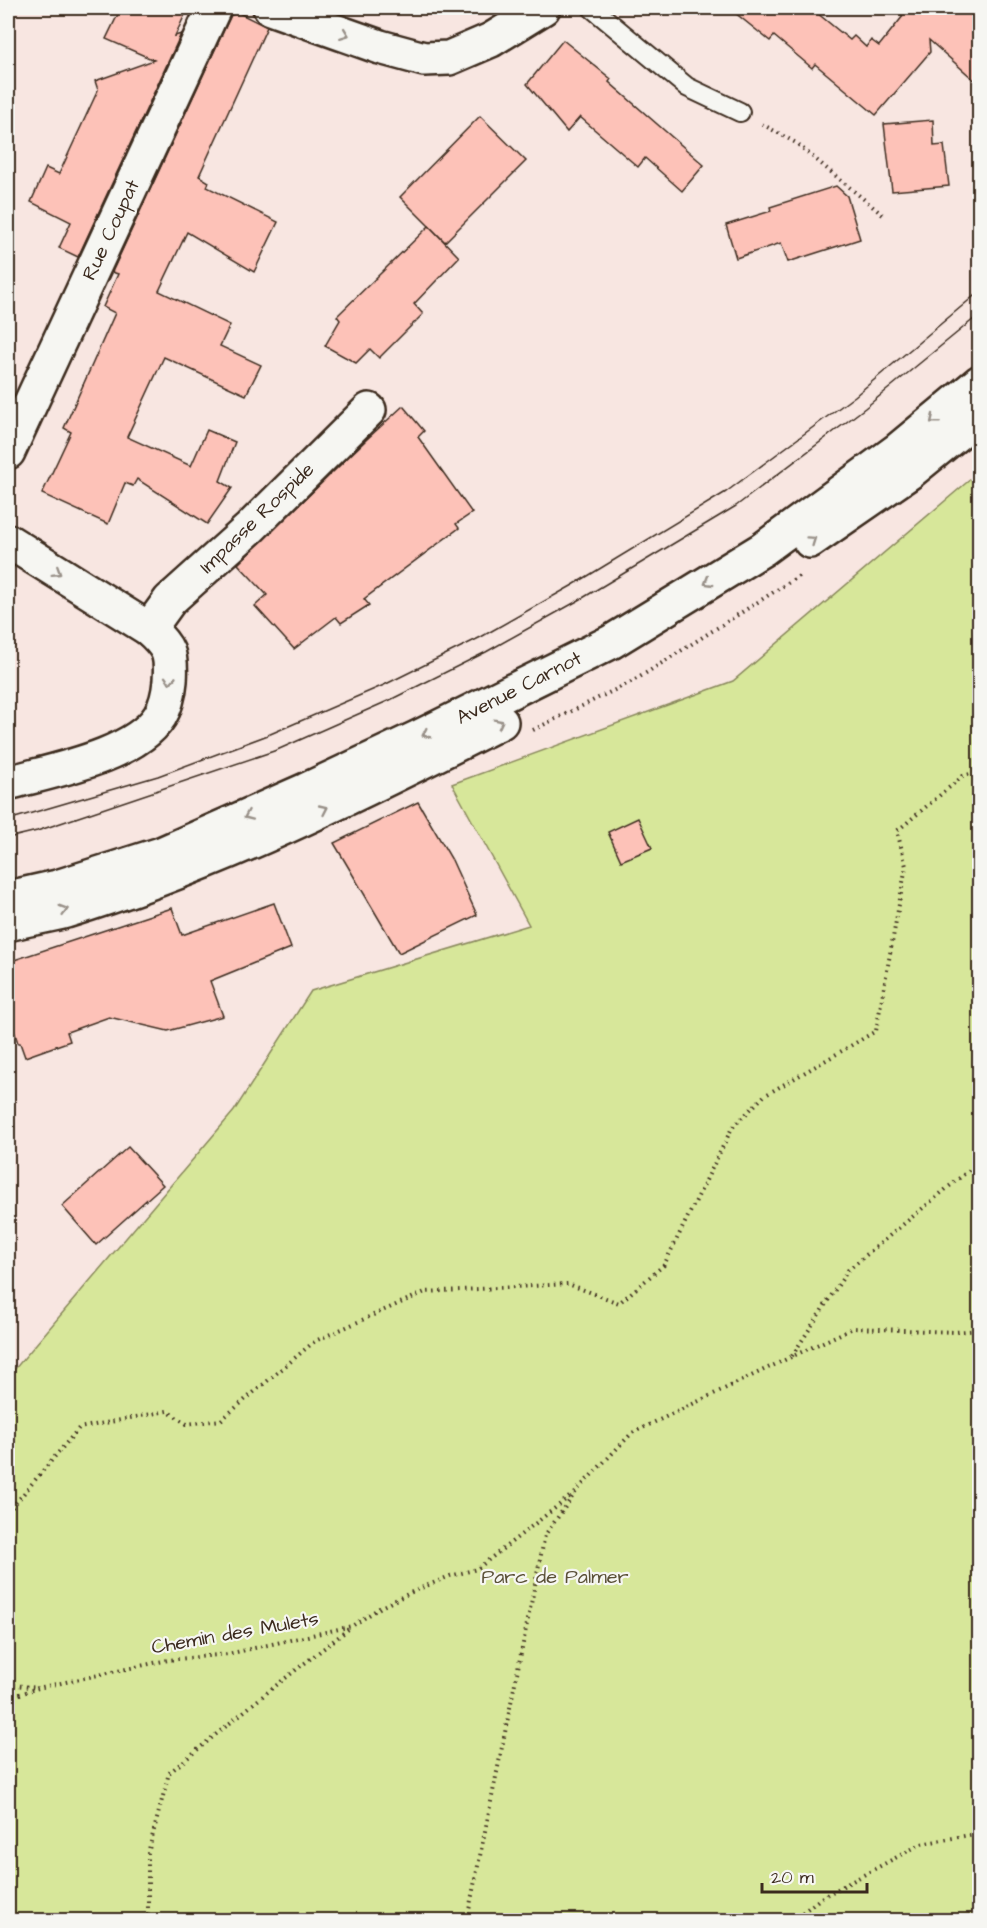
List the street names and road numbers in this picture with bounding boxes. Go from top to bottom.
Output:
street label: Rue Coupat [75,175,147,285]
street label: Impasse Rospide [193,456,321,580]
street label: Avenue Carnot [451,644,587,732]
street label: Chemin des Mulets [149,1605,321,1661]

